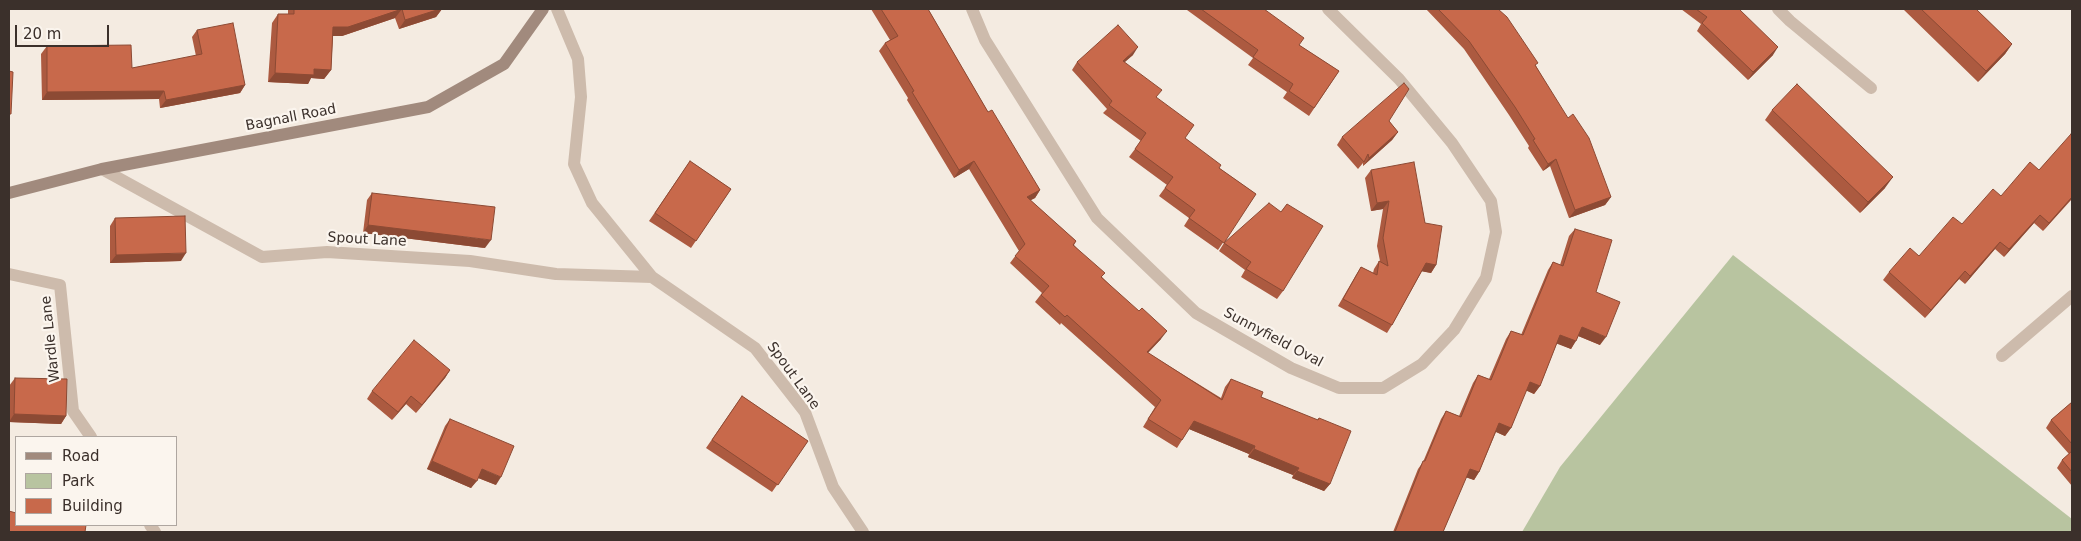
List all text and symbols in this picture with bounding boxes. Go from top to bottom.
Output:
scale bar [18,15,111,47]
text: 20 m [23,25,61,43]
street label: Bagnall Road [244,101,338,135]
street label: Spout Lane [327,230,407,250]
street label: Wardle Lane [38,295,64,383]
street label: Sunnyfield Oval [1220,305,1326,371]
street label: Spout Lane [763,339,823,413]
legend [15,436,178,526]
text: Road [62,447,100,465]
text: Park [62,472,94,490]
text: Building [62,497,123,515]

